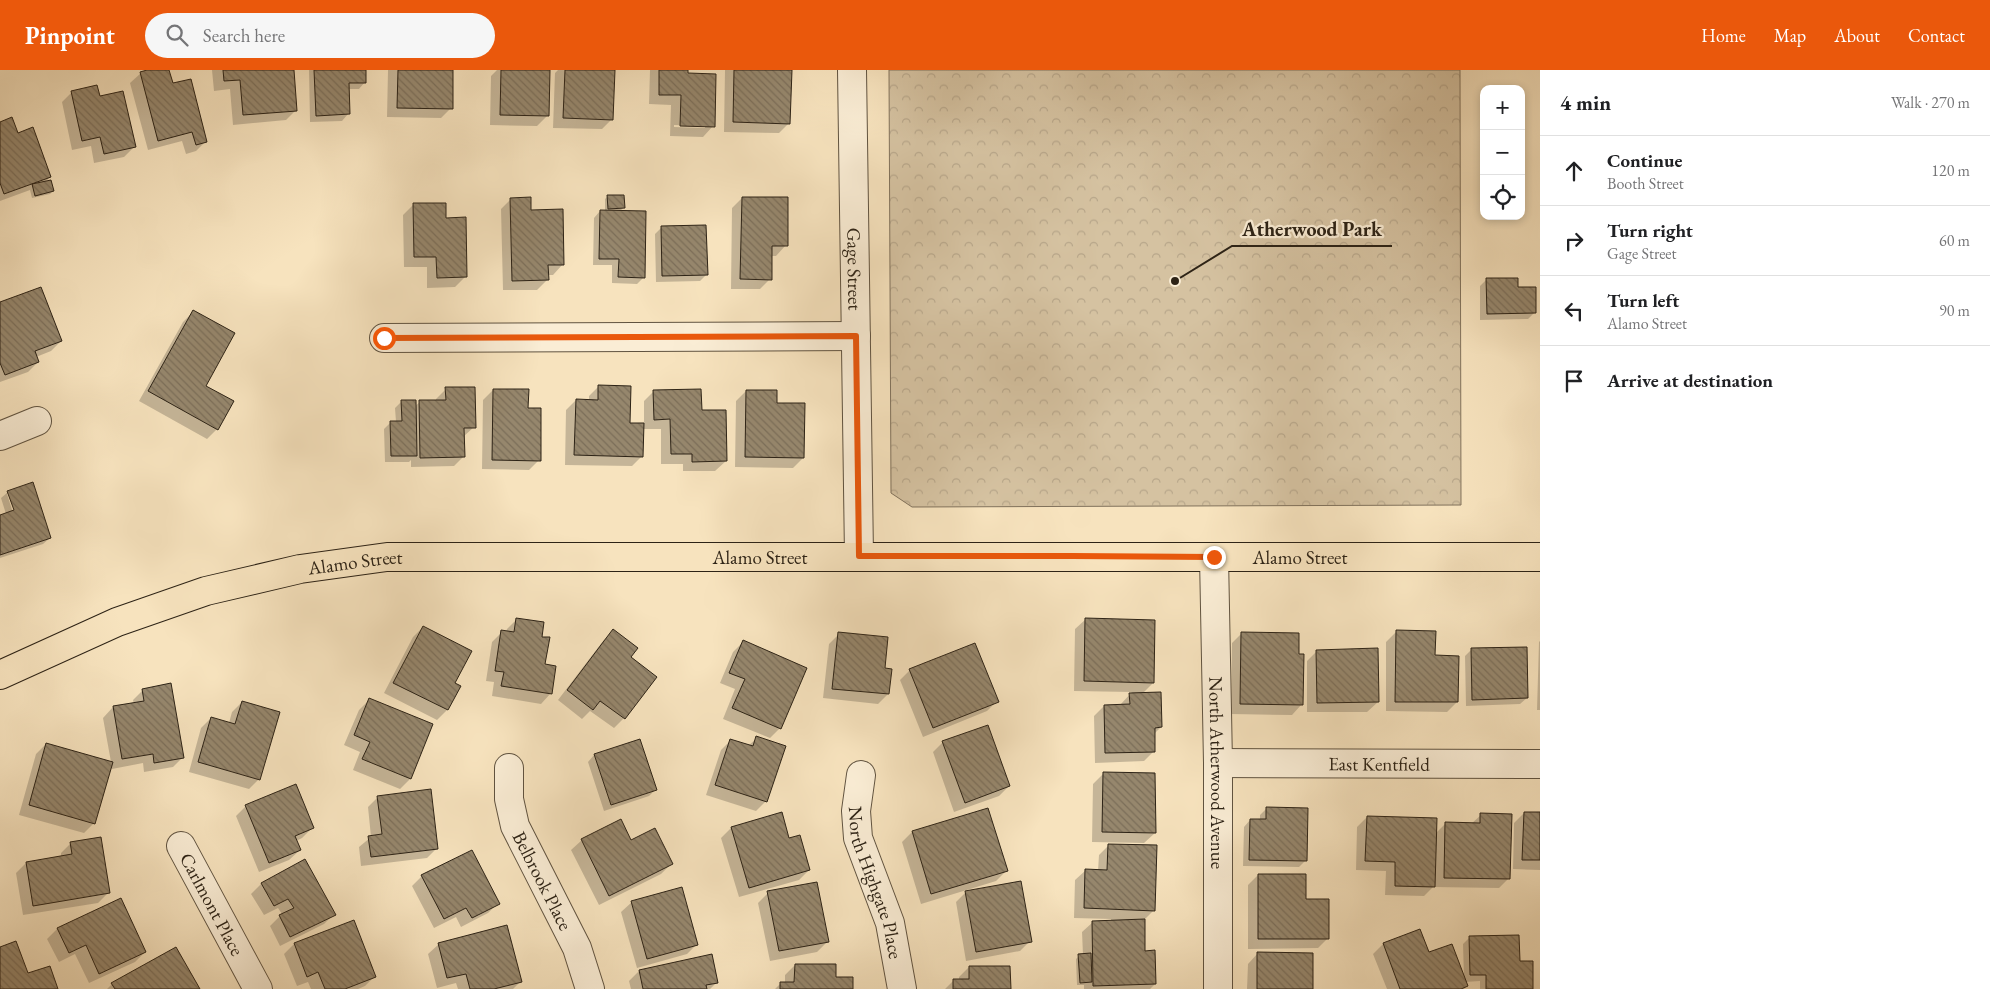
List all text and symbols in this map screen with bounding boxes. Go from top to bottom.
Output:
search box [145,13,495,58]
text: Pinpoint [25,20,115,51]
icon: search [163,21,191,49]
text: Search here [203,23,285,48]
text: Home [1701,24,1746,47]
text: Map [1774,24,1806,47]
text: About [1834,24,1880,47]
text: Contact [1908,24,1965,47]
map controls [1480,85,1525,220]
button: + [1480,85,1525,130]
text: 4 min [1560,89,1611,116]
text: Walk · 270 m [1891,92,1970,113]
button: − [1480,130,1525,175]
text: Continue [1607,148,1682,173]
icon: ahead [1560,157,1588,185]
text: 120 m [1931,160,1970,181]
text: Booth Street [1607,173,1684,194]
button: locate [1480,175,1525,220]
callout: Atherwood Park [1232,211,1392,246]
text: Atherwood Park [1241,216,1383,242]
text: Turn right [1607,218,1693,243]
street label: Gage Street [842,227,868,311]
icon: right [1560,227,1588,255]
text: 60 m [1939,230,1970,251]
text: Gage Street [1607,243,1677,264]
text: Turn left [1607,288,1679,313]
icon: left [1560,297,1588,325]
text: 90 m [1939,300,1970,321]
text: Alamo Street [1607,313,1687,334]
route start [373,327,396,350]
icon: arrive [1560,367,1588,395]
text: Arrive at destination [1607,368,1773,393]
street label: Alamo Street [305,544,403,580]
street label: Alamo Street [711,545,808,570]
street label: Alamo Street [1251,545,1348,570]
route end [1203,546,1226,569]
street label: North Atherwood Avenue [1204,676,1231,869]
street label: East Kentfield [1328,751,1430,776]
street label: North Highgate Place [843,805,909,961]
street label: Belbrook Place [507,827,578,934]
street label: Carlmont Place [174,848,250,960]

